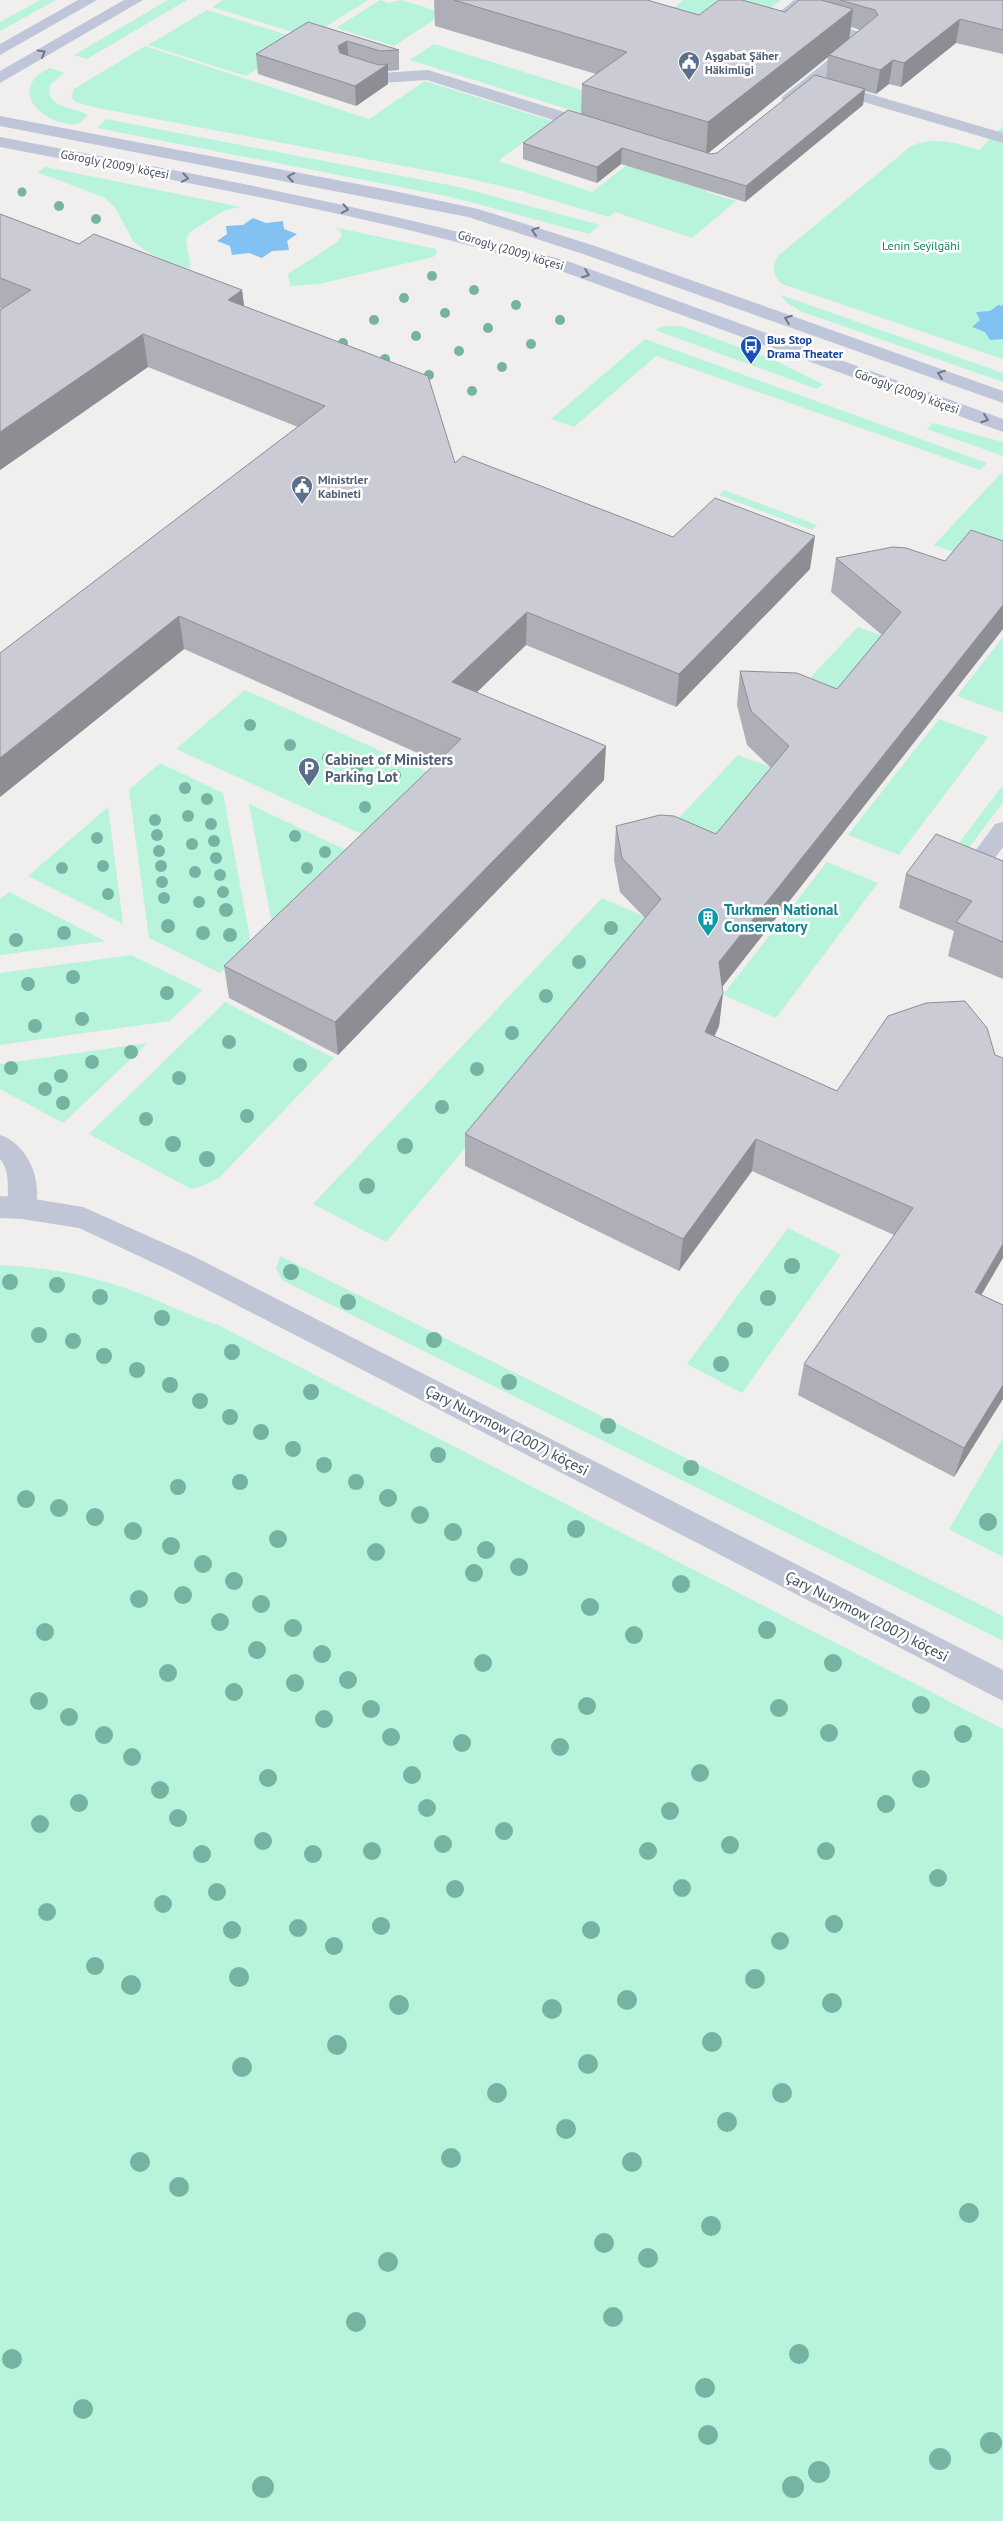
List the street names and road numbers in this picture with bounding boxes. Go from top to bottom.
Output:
street label: Görogly (2009) köçesi [59,146,171,182]
street label: Görogly (2009) köçesi [456,227,566,273]
street label: Görogly (2009) köçesi [853,365,961,417]
street label: Çary Nurymow (2007) köçesi [422,1380,592,1480]
street label: Çary Nurymow (2007) köçesi [782,1566,952,1666]

